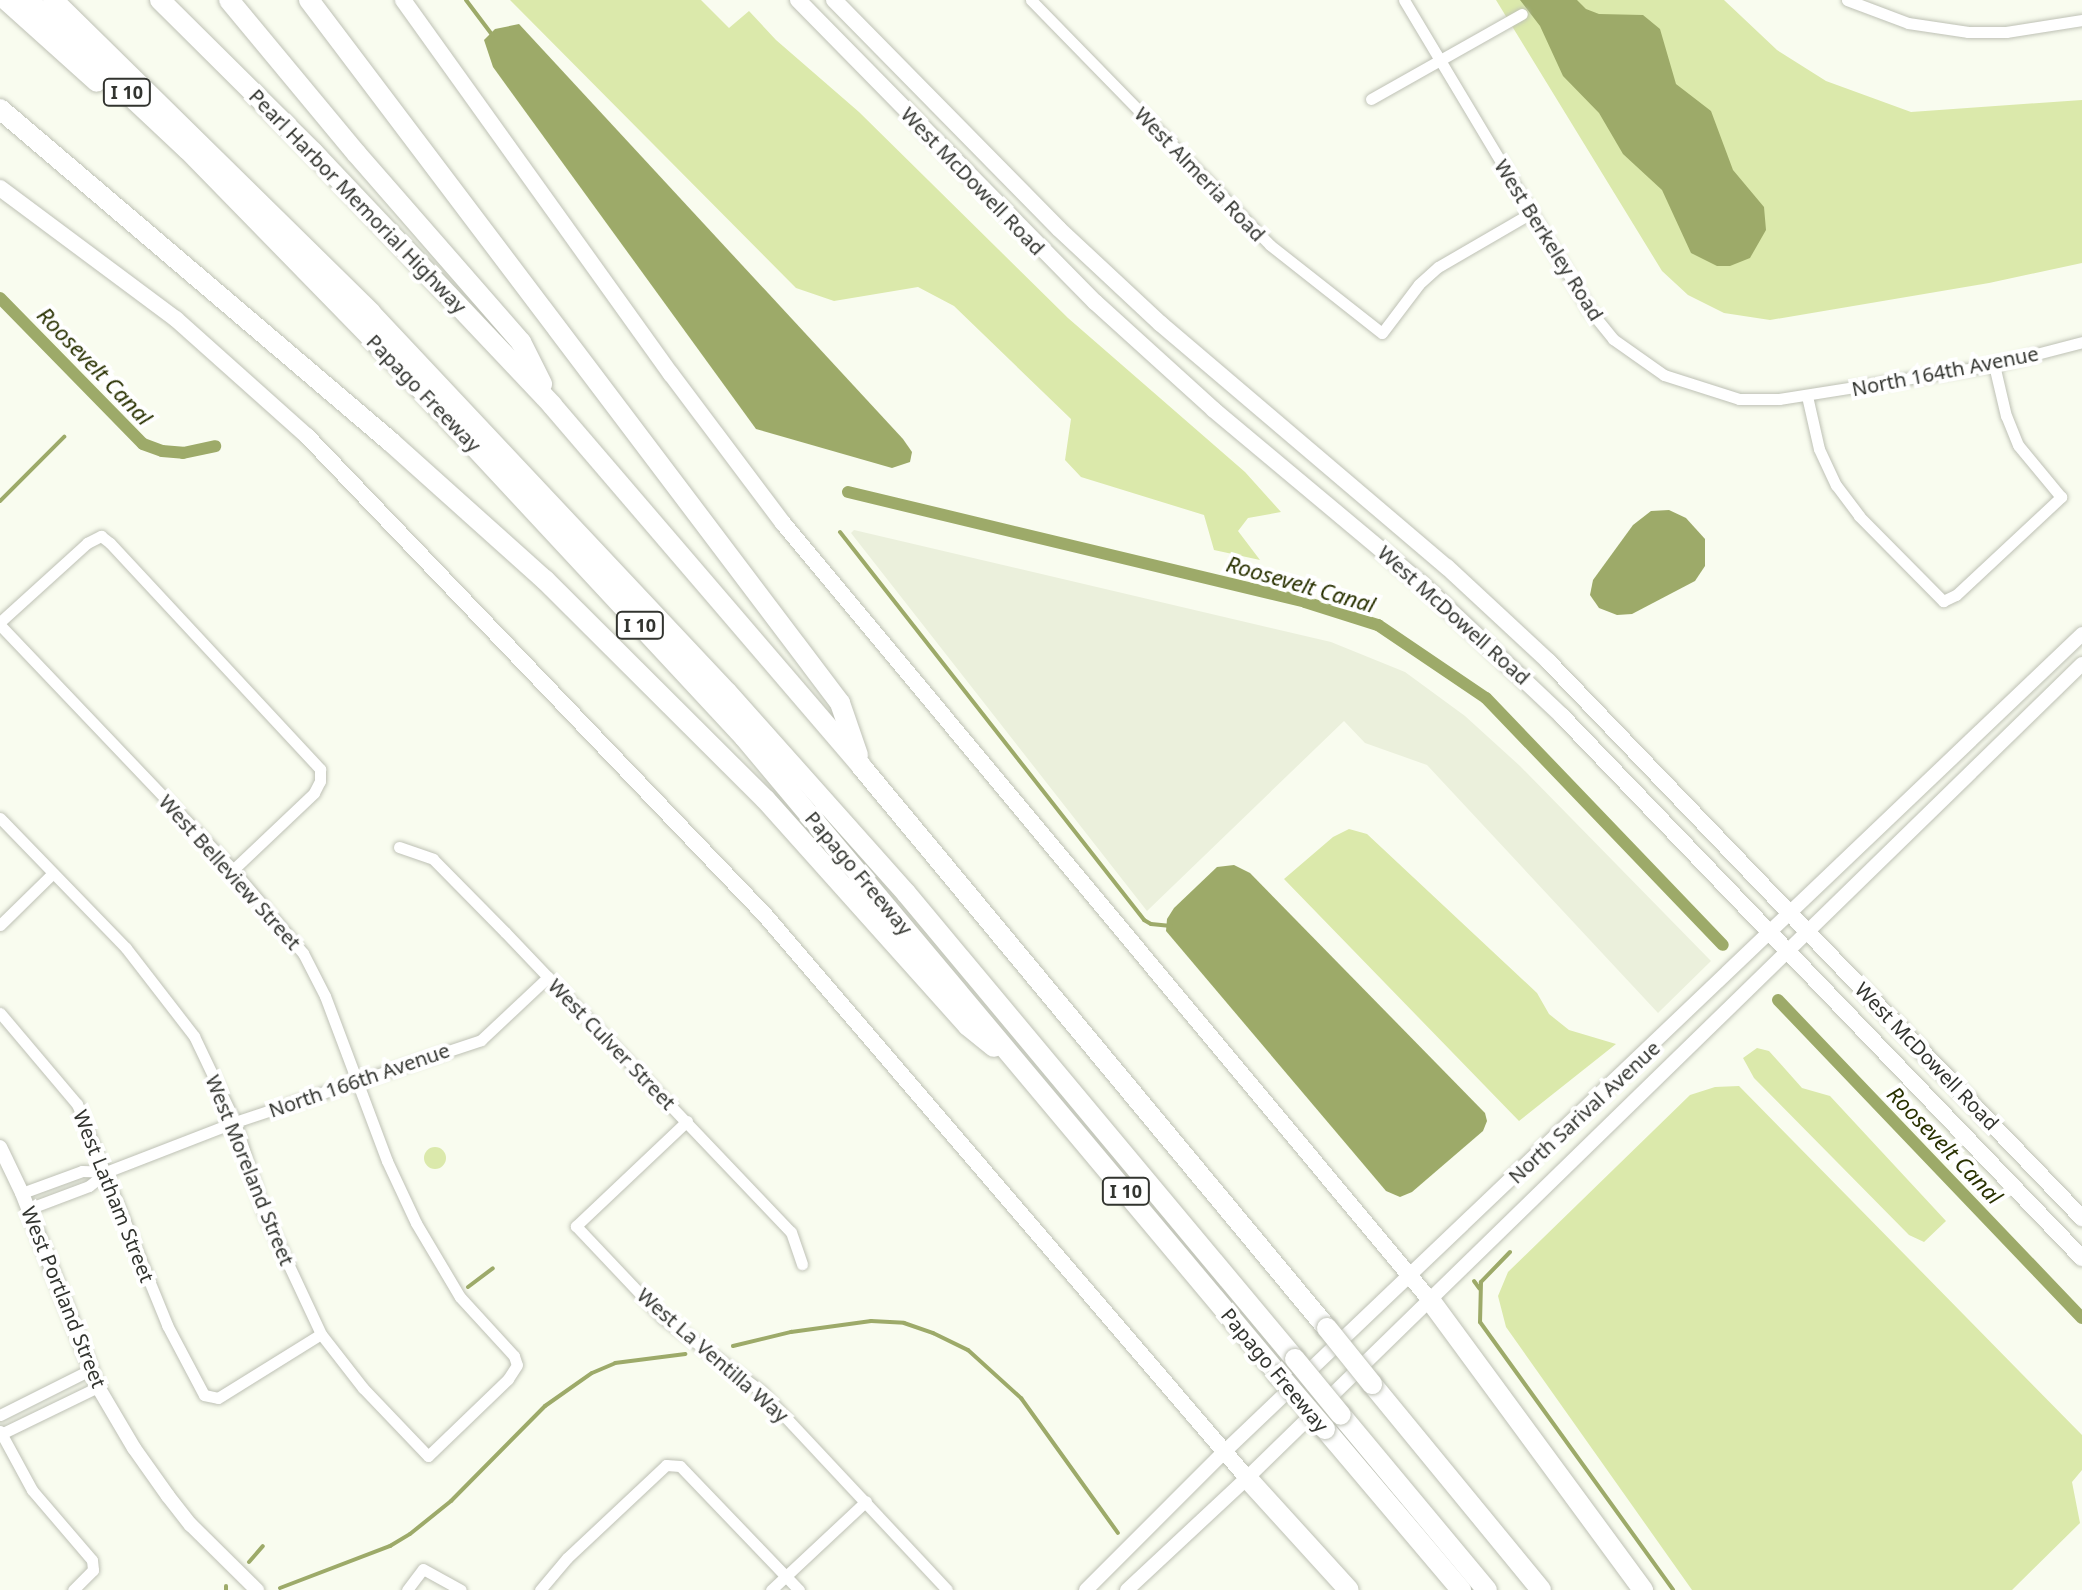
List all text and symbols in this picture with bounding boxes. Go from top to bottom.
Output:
road number: I 10 [101,78,153,106]
street label: Pearl Harbor Memorial Highway [244,84,472,318]
street label: West McDowell Road [896,102,1050,260]
street label: West Almeria Road [1130,102,1270,246]
street label: West Berkeley Road [1490,155,1608,325]
water label: Roosevelt Canal [32,302,158,430]
street label: Papago Freeway [362,329,486,457]
street label: North 164th Avenue [1850,341,2040,401]
street label: West McDowell Road [1373,540,1535,690]
water label: Roosevelt Canal [1223,550,1379,618]
road number: I 10 [614,611,666,639]
street label: West Belleview Street [154,790,306,954]
street label: Papago Freeway [800,806,918,940]
street label: West Culver Street [543,974,681,1114]
street label: West McDowell Road [1850,977,2004,1135]
street label: North Sarival Avenue [1503,1036,1665,1188]
street label: North 166th Avenue [265,1038,453,1122]
street label: West Moreland Street [201,1071,299,1269]
water label: Roosevelt Canal [1882,1081,2008,1209]
street label: West Latham Street [68,1106,160,1286]
road number: I 10 [1100,1177,1152,1205]
street label: West Portland Street [17,1203,111,1391]
street label: West La Ventilla Way [633,1283,793,1427]
street label: Papago Freeway [1216,1303,1334,1437]

